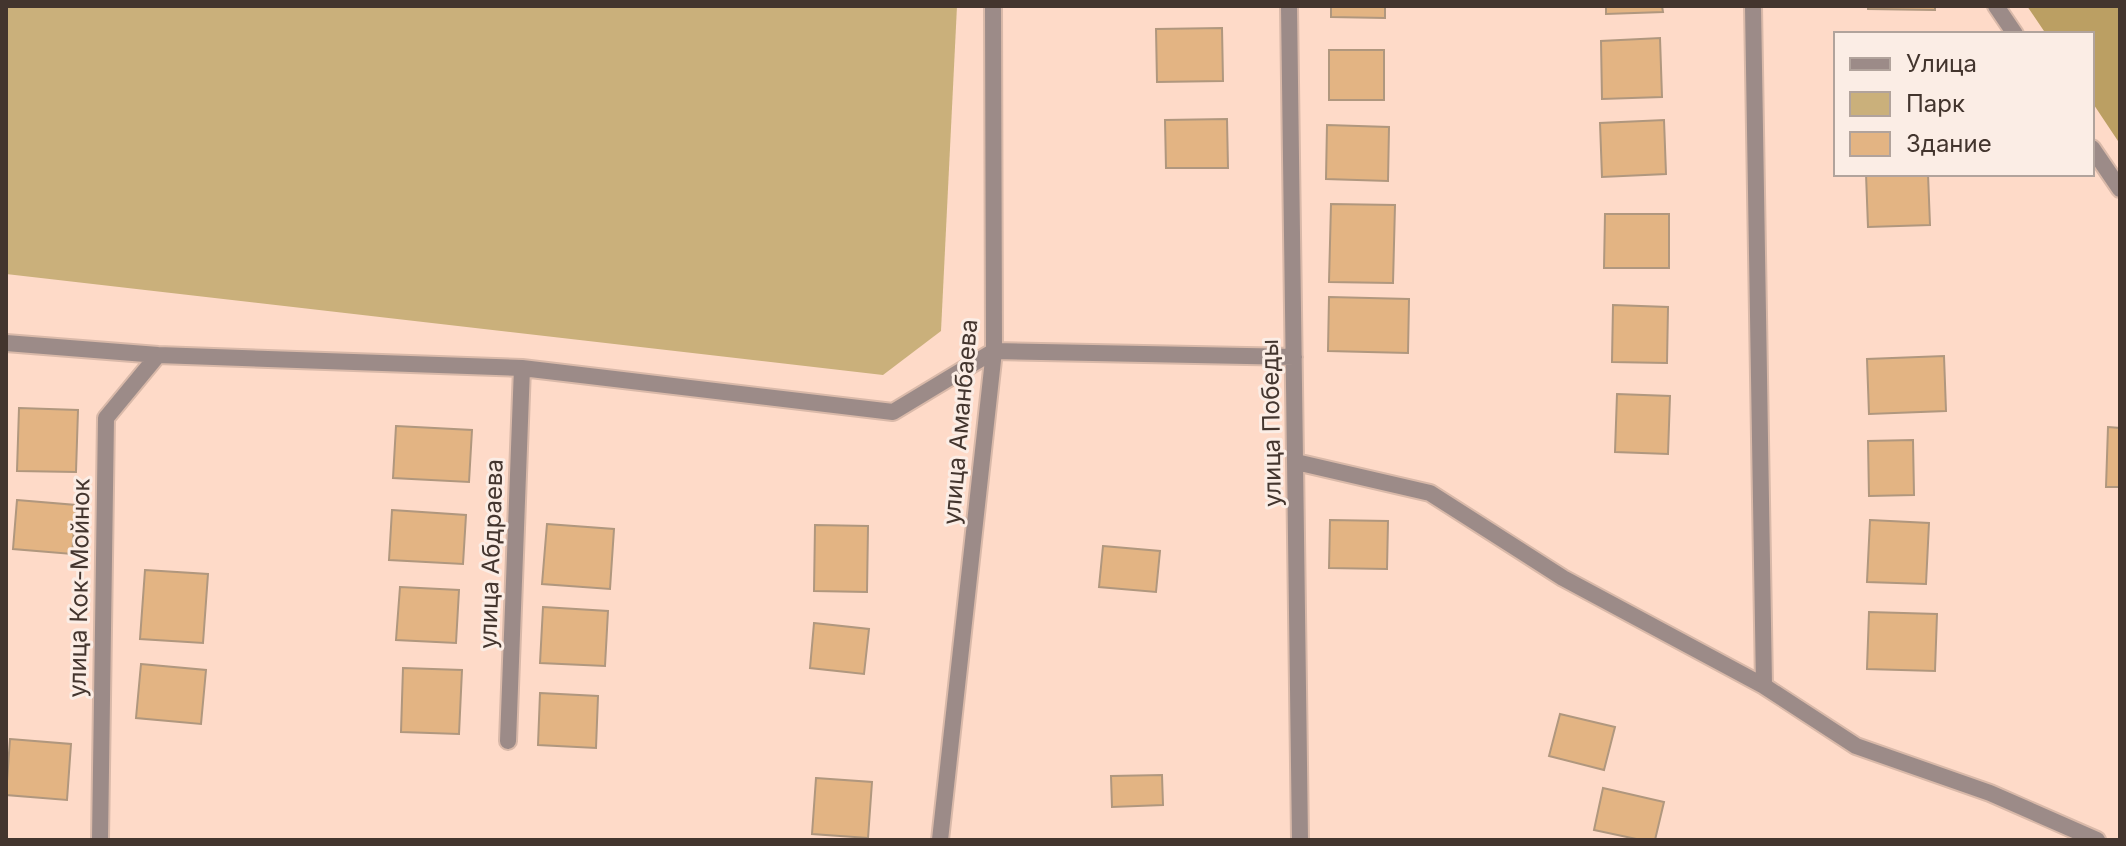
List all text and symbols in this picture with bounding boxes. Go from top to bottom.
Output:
legend [1834,32,2094,176]
text: Улица [1906,49,1977,78]
text: Парк [1906,89,1965,118]
text: Здание [1906,129,1992,158]
street label: улица Аманбаева [937,318,983,526]
street label: улица Победы [1255,339,1287,507]
street label: улица Абдраева [473,458,509,650]
street label: улица Кок-Мойнок [63,478,95,698]

